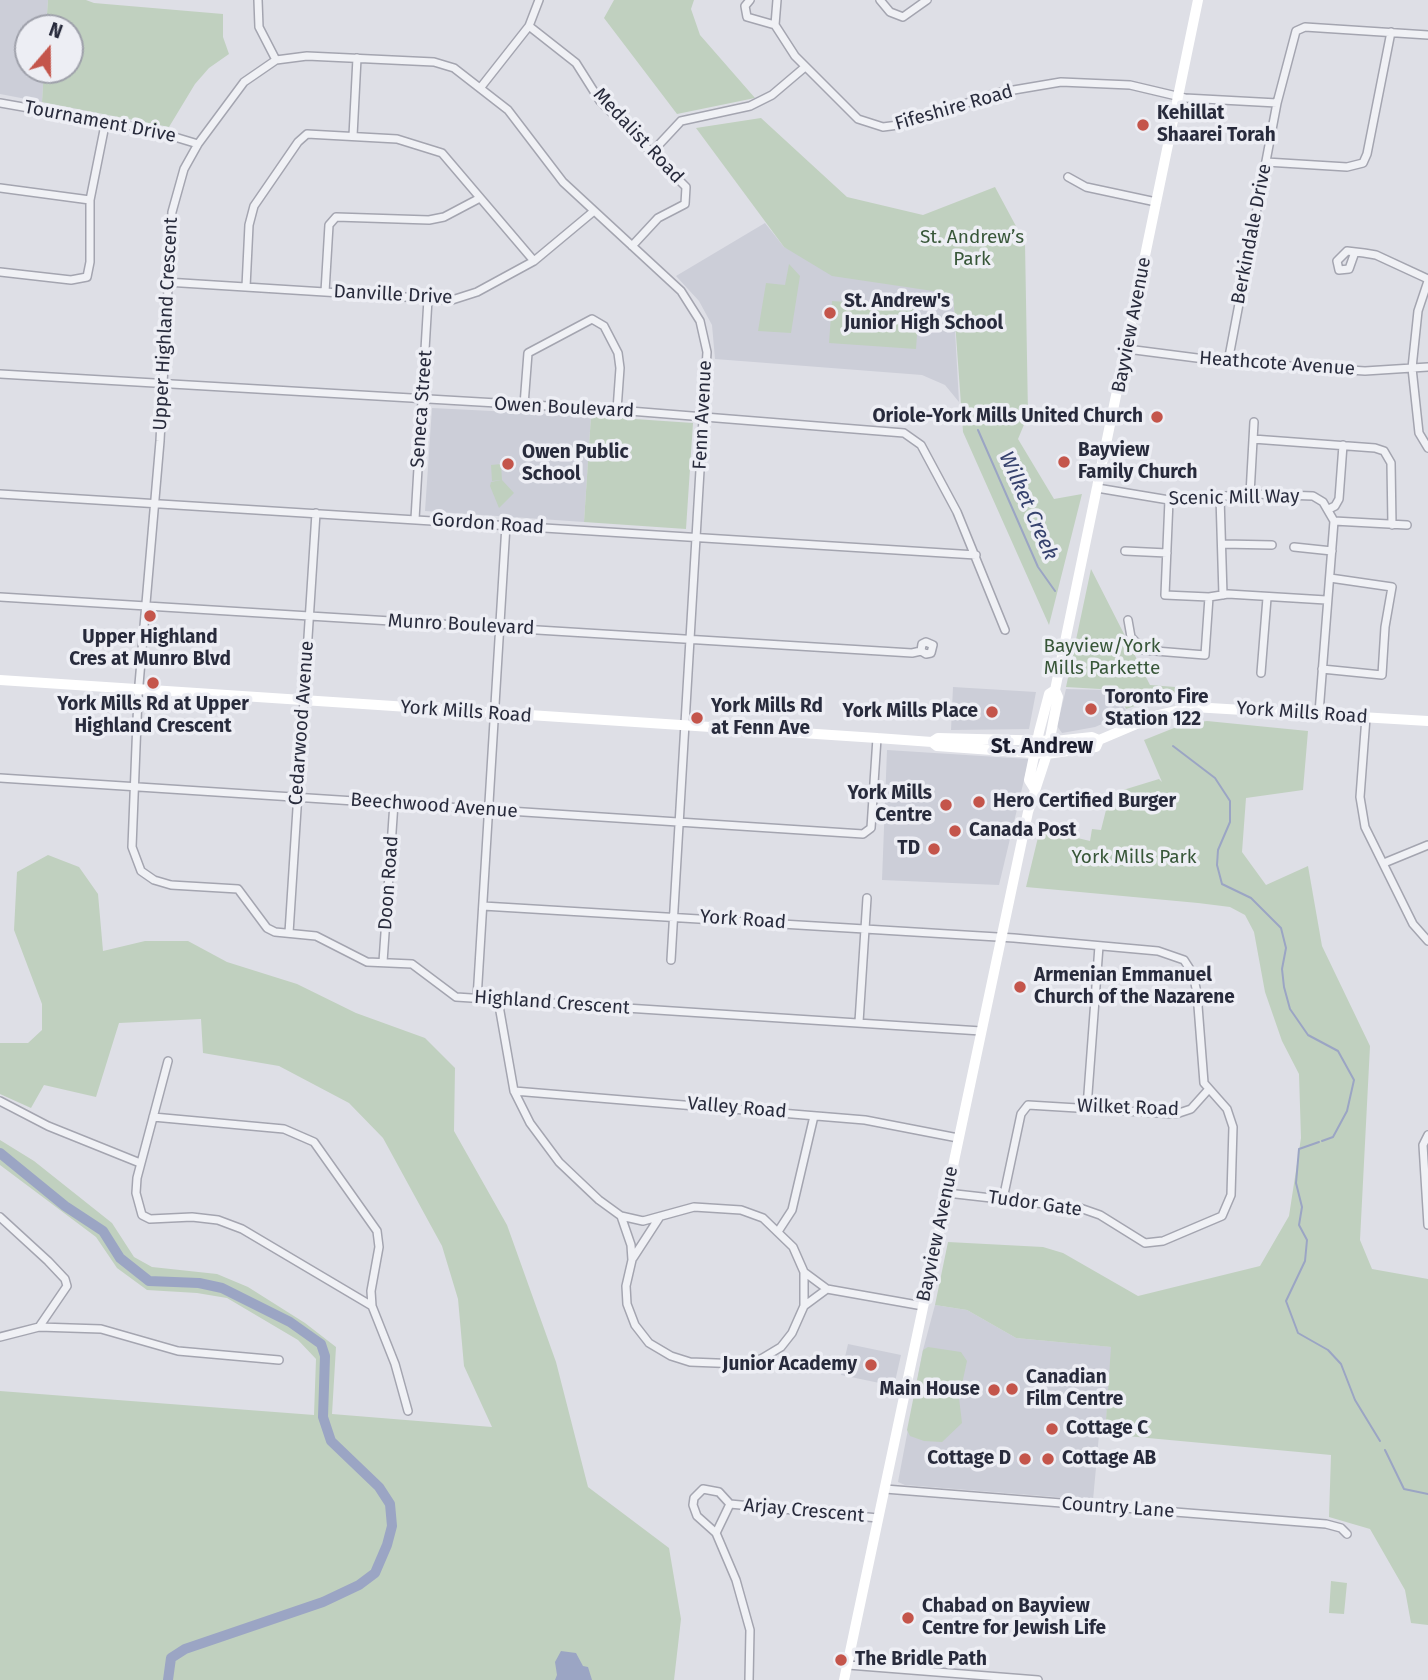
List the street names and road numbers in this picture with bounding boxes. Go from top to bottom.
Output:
street label: Fifeshire Road [892,80,1016,136]
street label: Medalist Road [588,84,688,188]
street label: Tournament Drive [22,96,178,148]
street label: Berkindale Drive [1227,162,1277,306]
street label: Upper Highland Crescent [149,217,183,431]
street label: Bayview Avenue [1108,255,1156,395]
street label: Danville Drive [333,280,453,310]
street label: Heathcote Avenue [1198,347,1356,381]
street label: Seneca Street [407,349,437,469]
street label: Fenn Avenue [689,360,717,470]
street label: Owen Boulevard [493,393,635,423]
street label: Scenic Mill Way [1168,485,1300,511]
street label: Gordon Road [431,509,545,539]
street label: Munro Boulevard [387,610,535,640]
street label: Cedarwood Avenue [285,640,319,806]
street label: York Mills Road [400,696,532,728]
street label: York Mills Road [1236,697,1368,729]
street label: Beechwood Avenue [350,789,518,823]
street label: Doon Road [374,835,404,931]
street label: York Road [699,906,787,934]
street label: Highland Crescent [473,986,631,1020]
street label: Valley Road [686,1092,788,1124]
street label: Wilket Road [1077,1095,1179,1121]
street label: Bayview Avenue [913,1164,963,1304]
street label: Tudor Gate [987,1186,1083,1222]
street label: Country Lane [1061,1493,1175,1523]
street label: Arjay Crescent [743,1494,865,1528]

